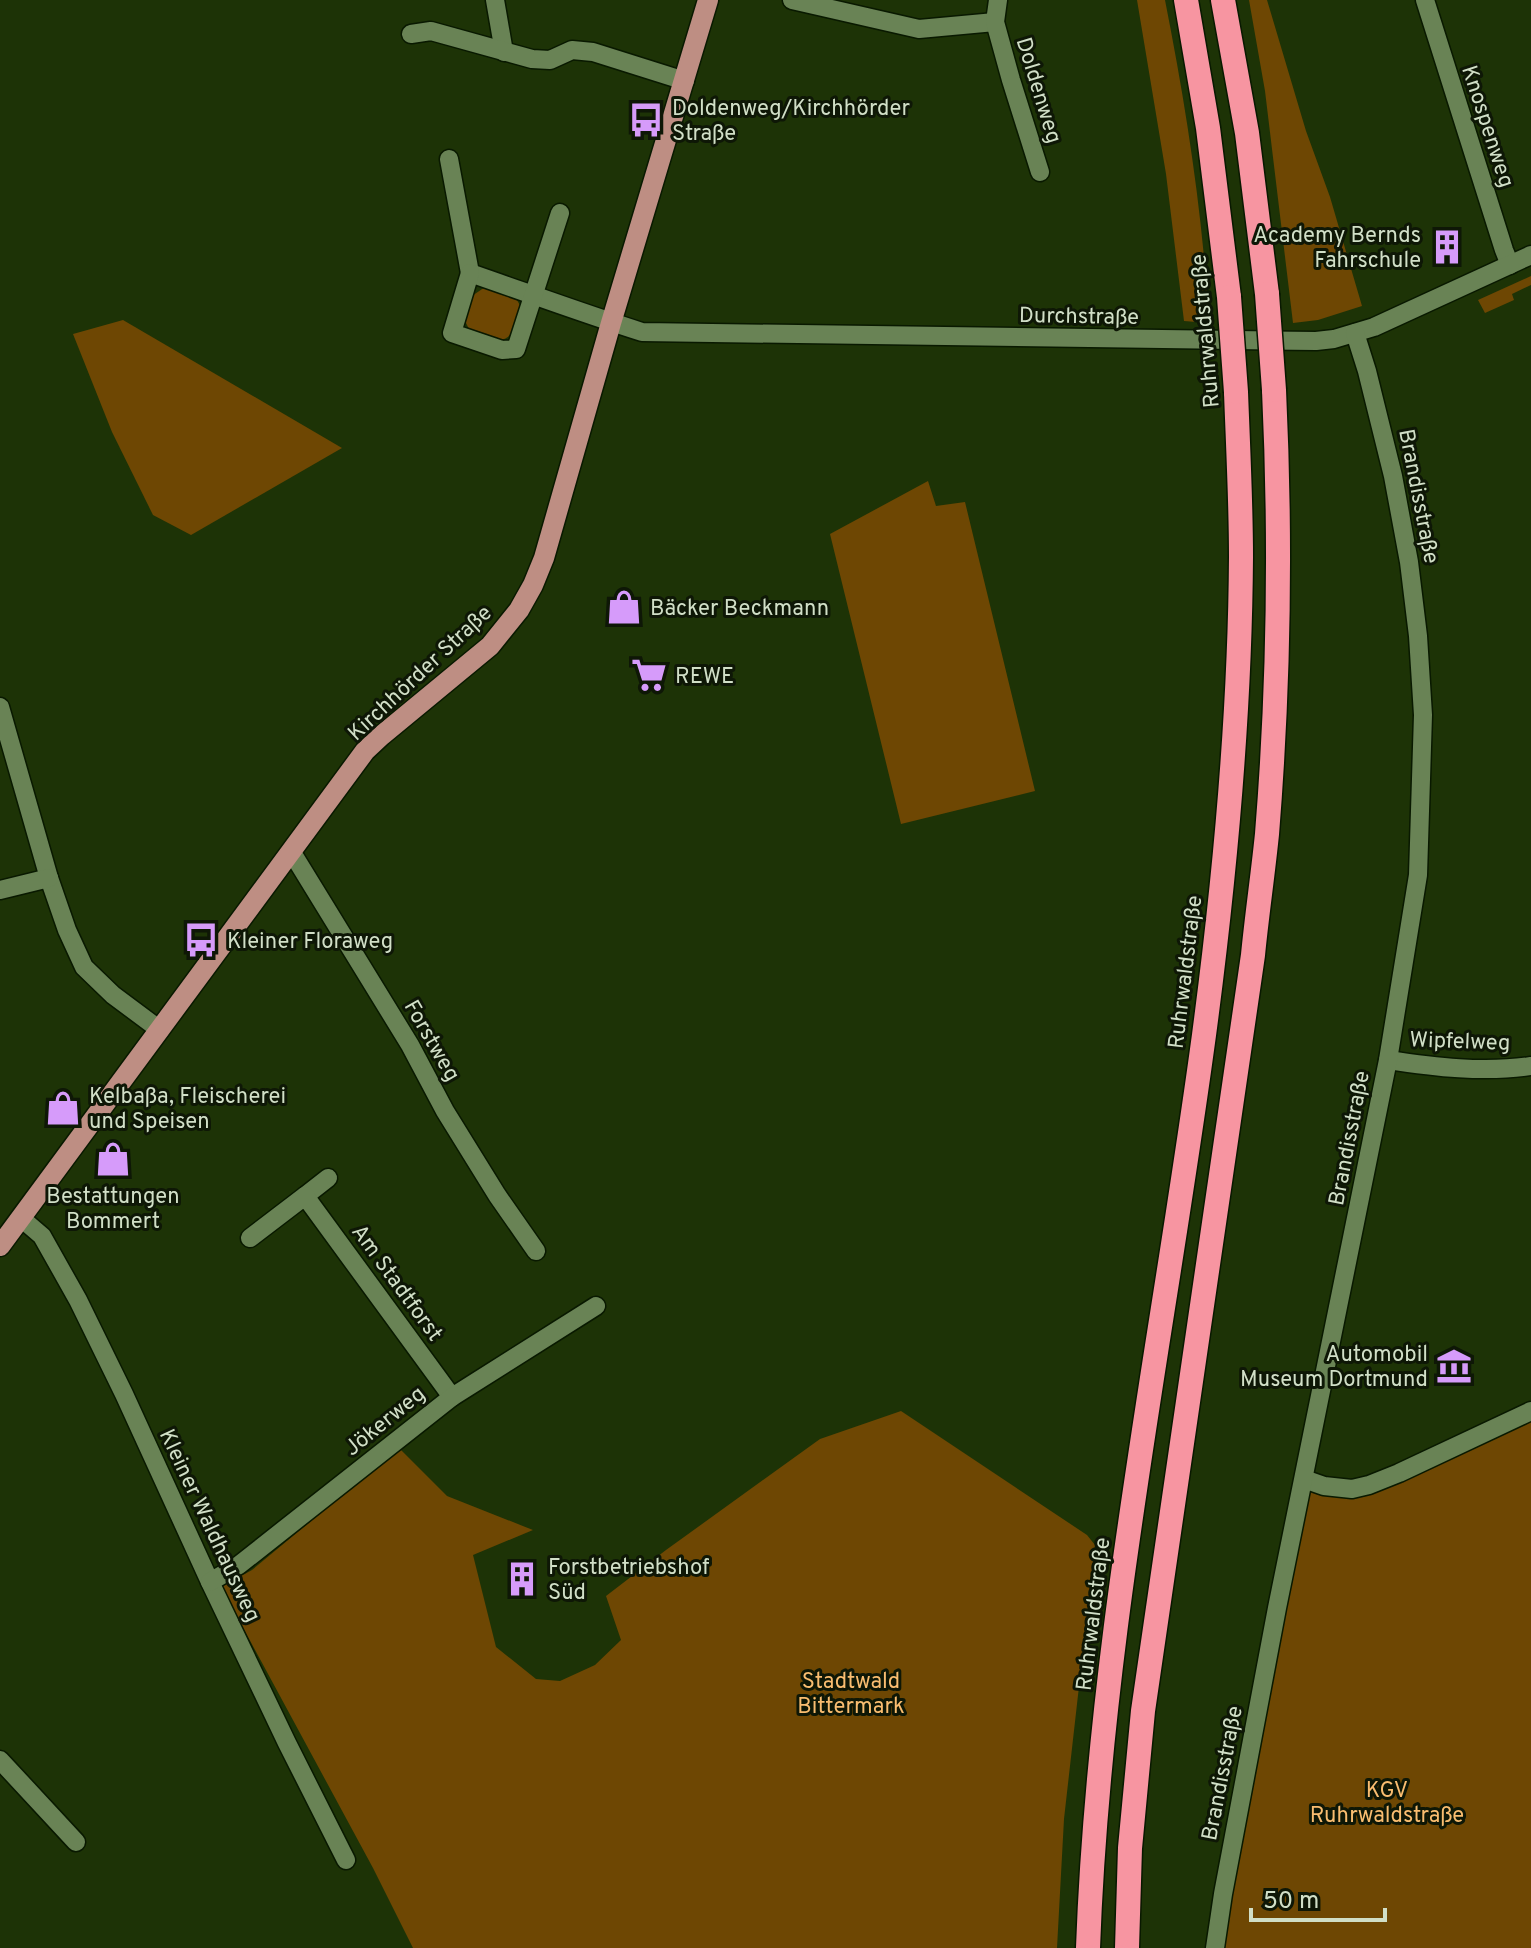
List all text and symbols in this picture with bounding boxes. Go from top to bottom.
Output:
street label: Doldenweg [1009,34,1067,147]
street label: Knospenweg [1454,62,1519,191]
place label: Doldenweg/Kirchhörder Straße [672,96,910,148]
bus stop icon: Doldenweg/Kirchhörder Straße [627,101,665,139]
place label: Academy Bernds Fahrschule [1253,223,1421,275]
building icon: Academy Bernds Fahrschule [1428,228,1466,266]
street label: Ruhrwaldstraße [1186,253,1227,409]
street label: Durchstraße [1019,303,1139,332]
street label: Brandisstraße [1391,427,1444,566]
shop icon: Bäcker Beckmann [605,588,643,626]
place label: Bäcker Beckmann [650,596,829,623]
street label: Kirchhörder Straße [343,600,498,747]
supermarket icon: REWE [630,656,668,694]
place label: REWE [675,664,734,691]
street label: Ruhrwaldstraße [1164,894,1209,1051]
bus stop icon: Kleiner Floraweg [182,921,220,959]
place label: Kleiner Floraweg [227,929,393,956]
street label: Forstweg [397,996,465,1087]
street label: Wipfelweg [1409,1027,1511,1058]
street label: Brandisstraße [1324,1069,1377,1208]
place label: Kelbaßa, Fleischerei und Speisen [89,1084,286,1136]
shop icon: Kelbaßa, Fleischerei und Speisen [44,1089,82,1127]
shop icon: Bestattungen Bommert [94,1140,132,1178]
place label: Bestattungen Bommert [46,1184,180,1236]
street label: Am Stadtforst [345,1220,447,1347]
place label: Automobil Museum Dortmund [1240,1342,1428,1394]
museum icon: Automobil Museum Dortmund [1435,1347,1473,1385]
street label: Jökerweg [340,1381,431,1463]
street label: Kleiner Waldhausweg [152,1425,265,1627]
street label: Ruhrwaldstraße [1072,1536,1117,1693]
place label: Forstbetriebshof Süd [548,1555,709,1607]
building icon: Forstbetriebshof Süd [503,1560,541,1598]
park label: Stadtwald Bittermark [797,1669,905,1721]
street label: Brandisstraße [1197,1704,1250,1843]
park label: KGV Ruhrwaldstraße [1310,1778,1464,1830]
scale bar [1251,1872,1385,1922]
text: 50 m [1263,1887,1319,1917]

